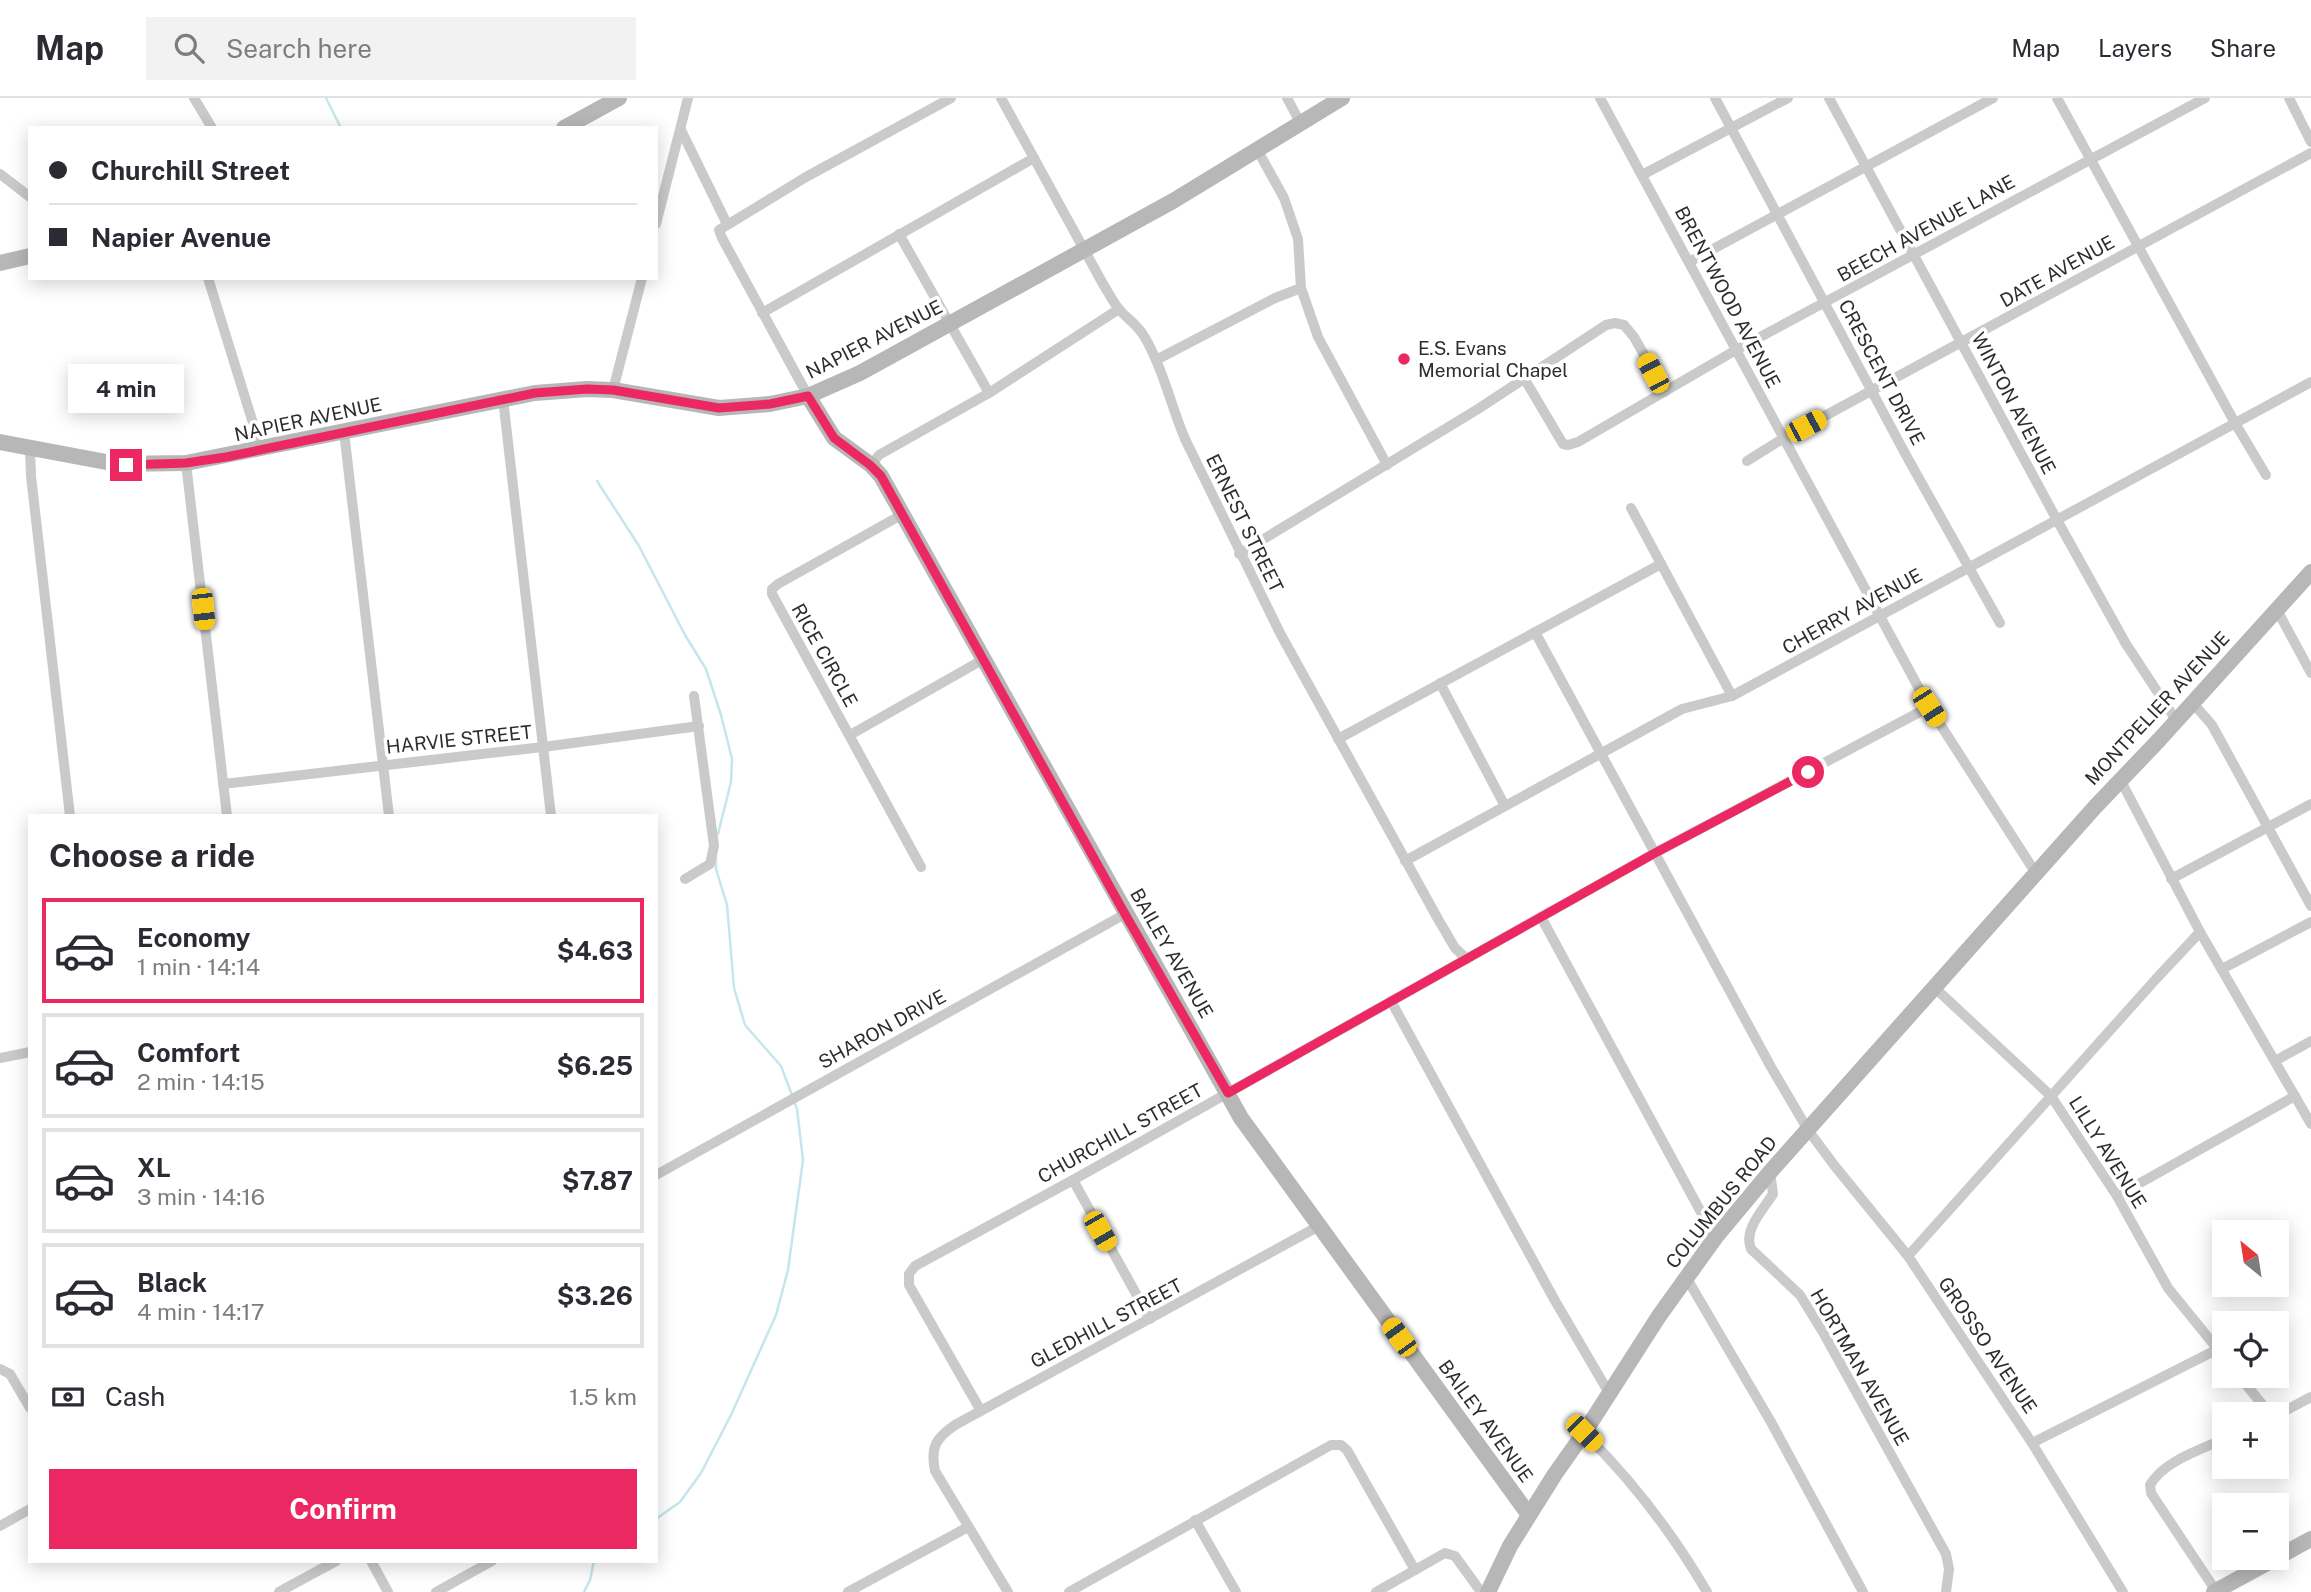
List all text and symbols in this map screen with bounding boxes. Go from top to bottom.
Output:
search box [146,17,636,80]
text: Map [35,29,104,67]
icon: search [170,29,208,67]
text: Search here [226,33,372,64]
text: Map [2011,34,2060,62]
text: Layers [2098,34,2172,62]
text: Share [2210,34,2276,62]
text: Churchill Street [91,155,290,186]
street label: BEECH AVENUE LANE [1833,170,2019,286]
street label: BRENTWOOD AVENUE [1671,202,1785,392]
text: Napier Avenue [91,222,271,253]
street label: DATE AVENUE [1996,230,2118,312]
street label: NAPIER AVENUE [802,295,946,383]
street label: CRESCENT DRIVE [1834,296,1930,448]
street label: WINTON AVENUE [1967,328,2061,478]
place label: E.S. Evans Memorial Chapel [1418,337,1568,381]
car [1634,350,1673,396]
marker: E.S. Evans Memorial Chapel [1396,351,1412,367]
callout: 4 min [68,364,184,412]
text: 4 min [96,375,156,402]
street label: NAPIER AVENUE [232,393,384,445]
car [1783,407,1830,445]
route end [110,449,142,481]
street label: ERNEST STREET [1202,450,1288,596]
street label: CHERRY AVENUE [1778,563,1926,659]
car [191,587,216,631]
street label: RICE CIRCLE [788,600,862,710]
street label: MONTPELIER AVENUE [2080,627,2234,789]
car [1909,684,1950,730]
street label: HARVIE STREET [385,720,533,758]
route start [1792,756,1824,788]
text: Choose a ride [49,837,255,874]
street label: BAILEY AVENUE [1126,884,1218,1022]
icon: car [53,919,116,982]
text: Economy [137,922,250,953]
text: $4.63 [557,935,633,966]
text: 1 min · 14:14 [137,953,260,980]
street label: SHARON DRIVE [814,985,950,1073]
icon: car [53,1034,116,1097]
text: Comfort [137,1037,240,1068]
text: $6.25 [557,1050,633,1081]
text: 2 min · 14:15 [137,1068,265,1095]
street label: CHURCHILL STREET [1034,1079,1206,1187]
street label: LILLY AVENUE [2065,1092,2151,1212]
street label: COLUMBUS ROAD [1661,1131,1781,1273]
icon: car [53,1149,116,1212]
text: XL [137,1152,171,1183]
text: $7.87 [562,1165,633,1196]
text: 3 min · 14:16 [137,1183,265,1210]
car [1081,1208,1120,1254]
north arrow [2212,1220,2289,1297]
map controls [2212,1220,2289,1570]
icon: car [53,1264,116,1327]
text: Black [137,1267,207,1298]
street label: GROSSO AVENUE [1934,1273,2042,1417]
street label: GLEDHILL STREET [1027,1274,1185,1372]
text: $3.26 [557,1280,633,1311]
street label: HORTMAN AVENUE [1806,1285,1914,1449]
text: 4 min · 14:17 [137,1298,265,1325]
button: locate [2212,1311,2289,1388]
car [1379,1314,1420,1360]
street label: BAILEY AVENUE [1434,1356,1538,1486]
icon: cash [49,1378,87,1416]
text: Cash [105,1381,165,1412]
text: 1.5 km [569,1383,637,1410]
button: + [2212,1402,2289,1479]
car [1562,1411,1607,1455]
button: Confirm [49,1469,637,1549]
button: − [2212,1493,2289,1570]

